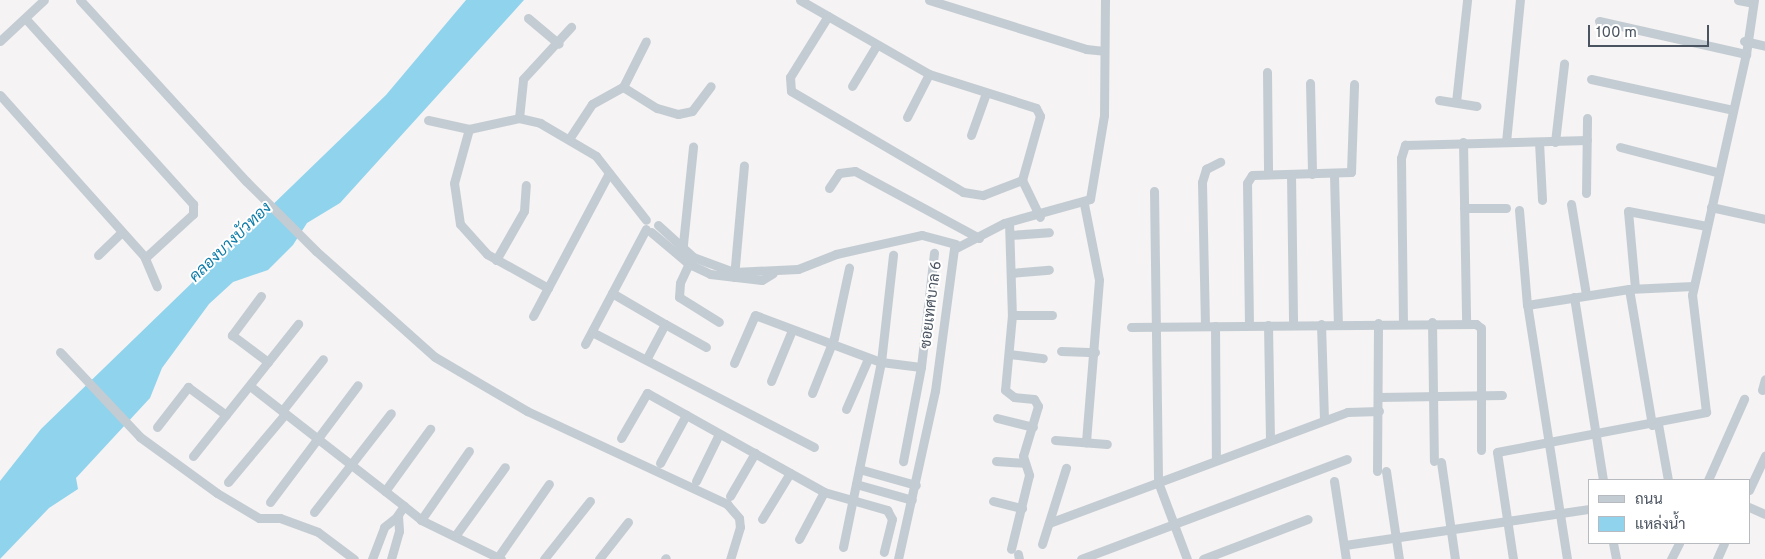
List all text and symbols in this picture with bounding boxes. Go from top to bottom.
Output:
scale bar [1590,15,1711,47]
text: 100 m [1596,24,1637,43]
water label: คลองบางบัวทอง [186,199,276,287]
street label: ซอยเทศบาล 6 [918,260,946,350]
legend [1588,479,1750,544]
text: ถนน [1635,491,1663,510]
text: แหล่งน้ำ [1635,516,1686,535]

